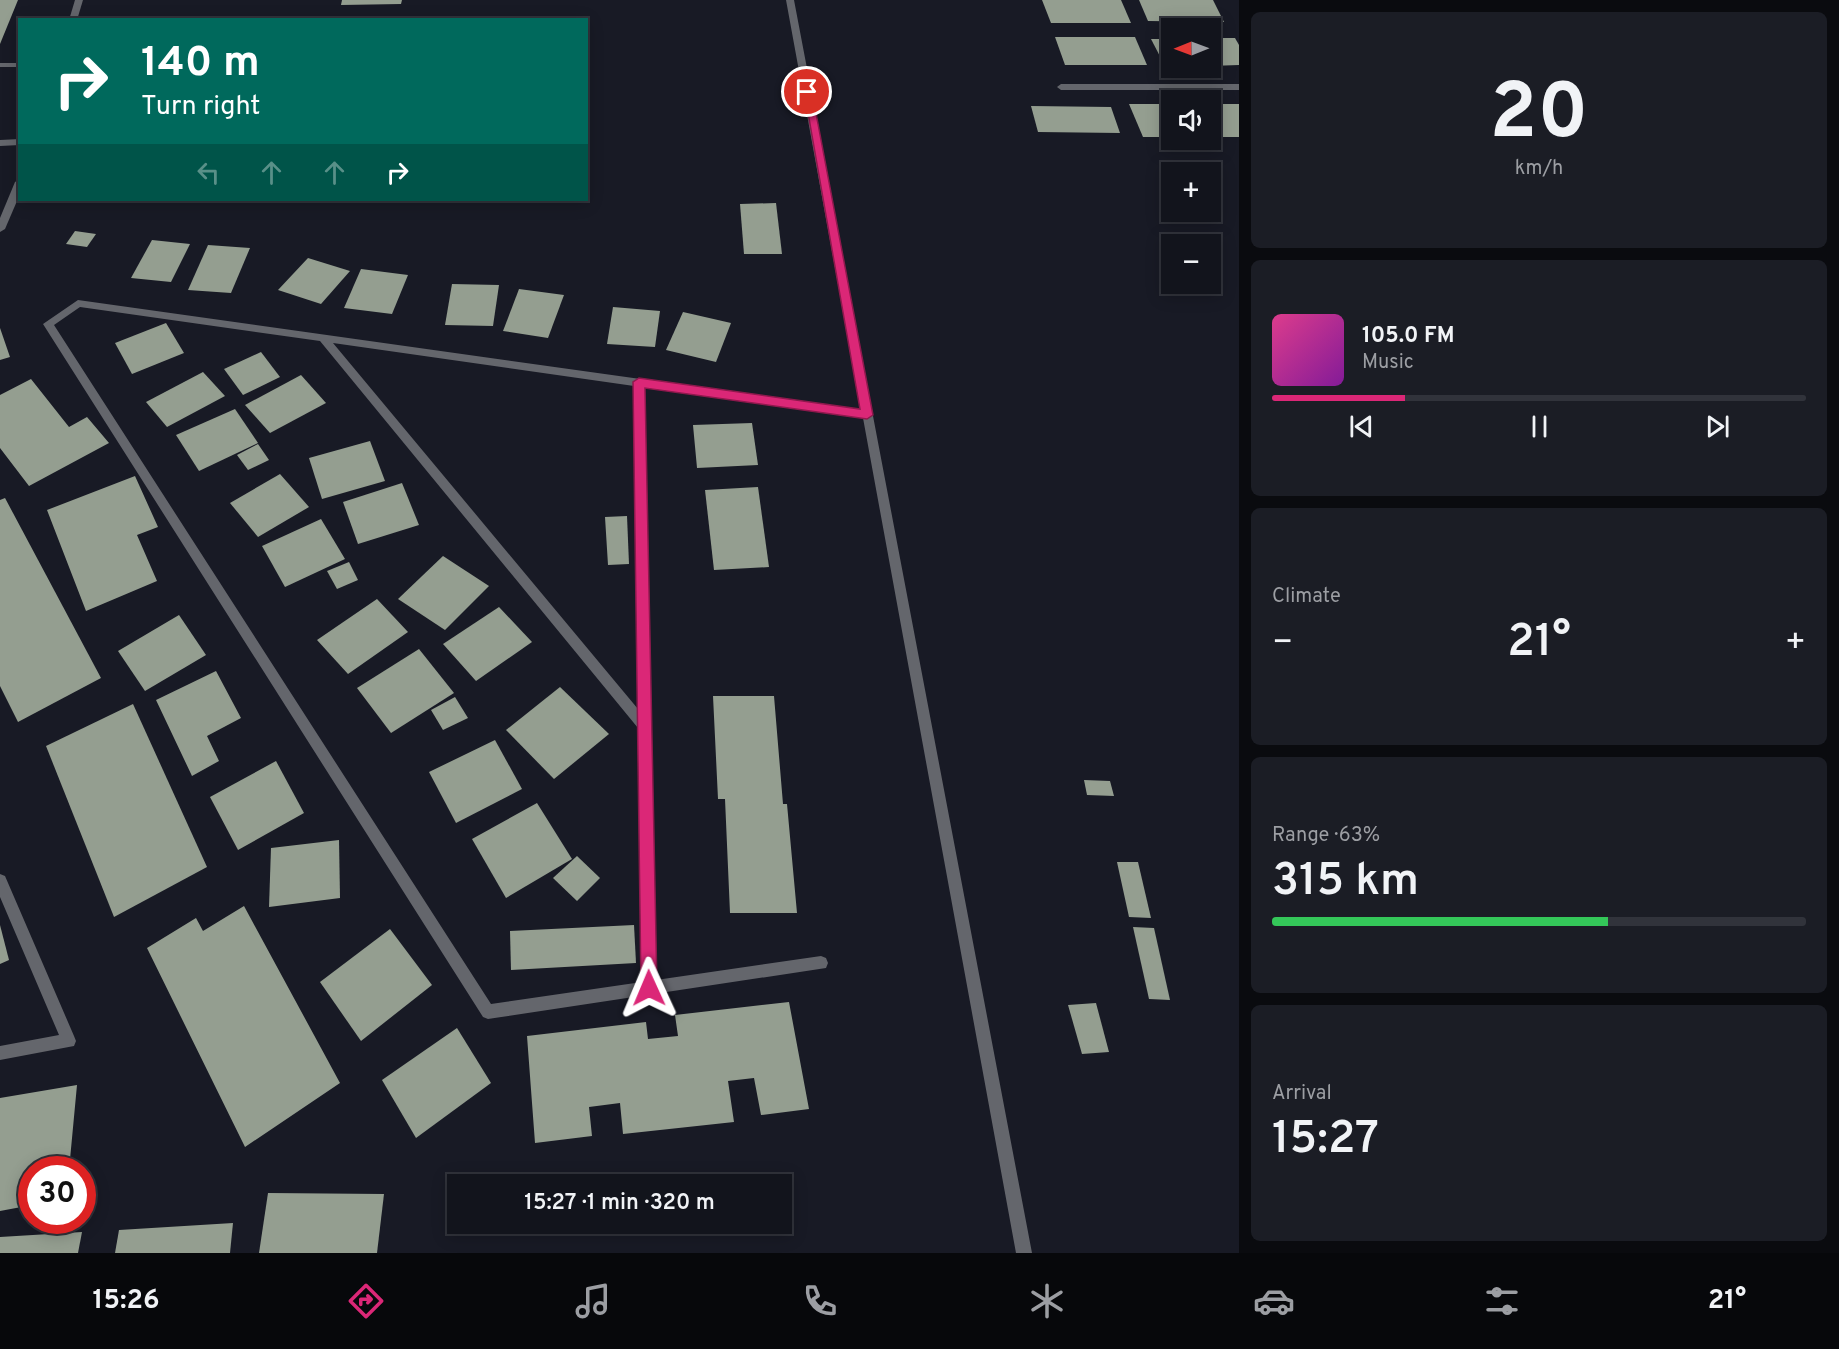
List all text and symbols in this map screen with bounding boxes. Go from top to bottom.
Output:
north arrow [1161,18,1221,78]
map controls [1161,18,1221,294]
text: 140 m [141,38,260,91]
icon: right [42,42,120,120]
pin [781,66,832,117]
text: 20 [1490,67,1588,166]
icon: arrive [790,75,823,108]
text: Turn right [141,90,260,124]
button: sound [1161,90,1221,150]
icon: left [192,156,225,189]
icon: ahead [255,156,288,189]
icon: ahead [318,156,351,189]
icon: right [381,156,414,189]
text: km/h [1515,156,1563,182]
button: + [1161,162,1221,222]
button: − [1161,234,1221,294]
text: 105.0 FM [1362,323,1454,350]
text: Music [1362,350,1414,376]
icon: previous [1345,410,1378,443]
icon: pause [1523,410,1556,443]
icon: next [1701,410,1734,443]
text: Climate [1272,584,1341,610]
text: 21° [1507,615,1571,672]
text: − [1272,623,1293,665]
text: + [1785,623,1806,665]
text: Range · 63% [1272,823,1380,849]
text: 315 km [1272,854,1419,911]
position arrow [617,956,681,1020]
text: Arrival [1272,1081,1332,1107]
text: 15:27 [1272,1112,1379,1169]
speed limit sign: 30 [18,1156,96,1234]
text: 15:27 · 1 min · 320 m [524,1190,715,1217]
icon: directions [345,1280,387,1322]
icon: music [572,1280,614,1322]
icon: phone [799,1280,841,1322]
icon: climate [1026,1280,1068,1322]
icon: car [1253,1280,1295,1322]
icon: filters [1481,1280,1523,1322]
text: 15:26 [93,1284,160,1318]
text: 21° [1708,1284,1746,1318]

